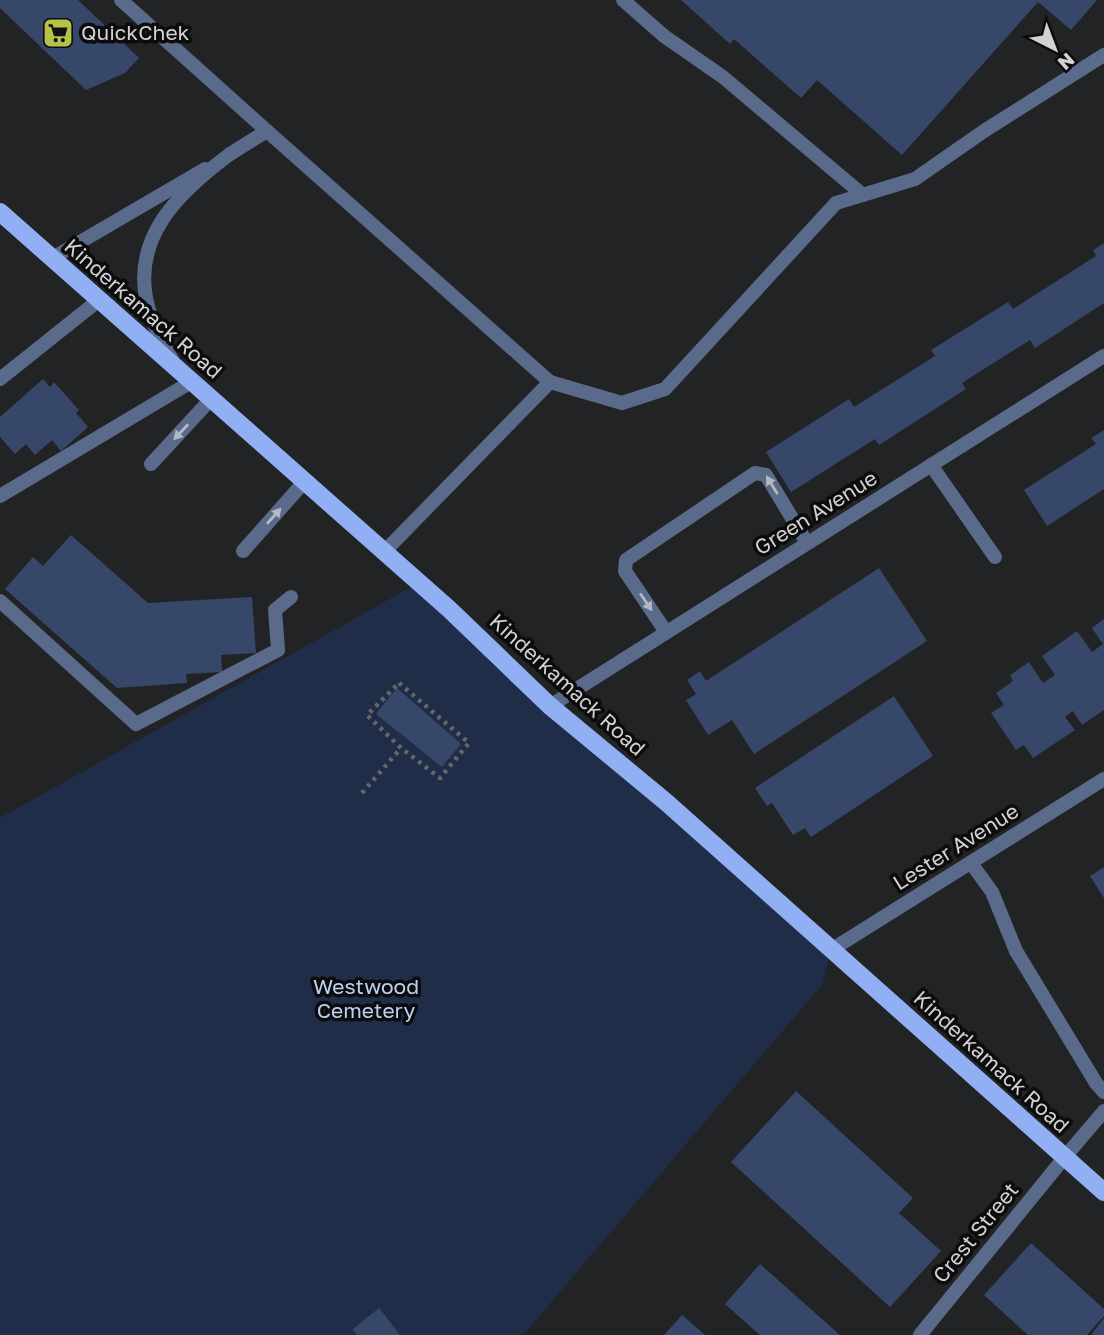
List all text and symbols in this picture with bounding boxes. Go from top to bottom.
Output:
north arrow [1020,14,1090,84]
supermarket icon: QuickChek [41,16,75,50]
place label: QuickChek [81,19,190,45]
text: N [1054,49,1080,75]
street label: Kinderkamack Road [60,233,228,384]
one-way arrow [173,423,189,441]
street label: Green Avenue [749,464,881,560]
one-way arrow [765,475,778,495]
one-way arrow [266,507,282,525]
one-way arrow [639,593,653,611]
street label: Kinderkamack Road [485,608,651,761]
street label: Lester Avenue [888,797,1023,895]
park label: Westwood Cemetery [313,973,419,1023]
street label: Kinderkamack Road [909,985,1075,1138]
street label: Crest Street [927,1177,1024,1288]

